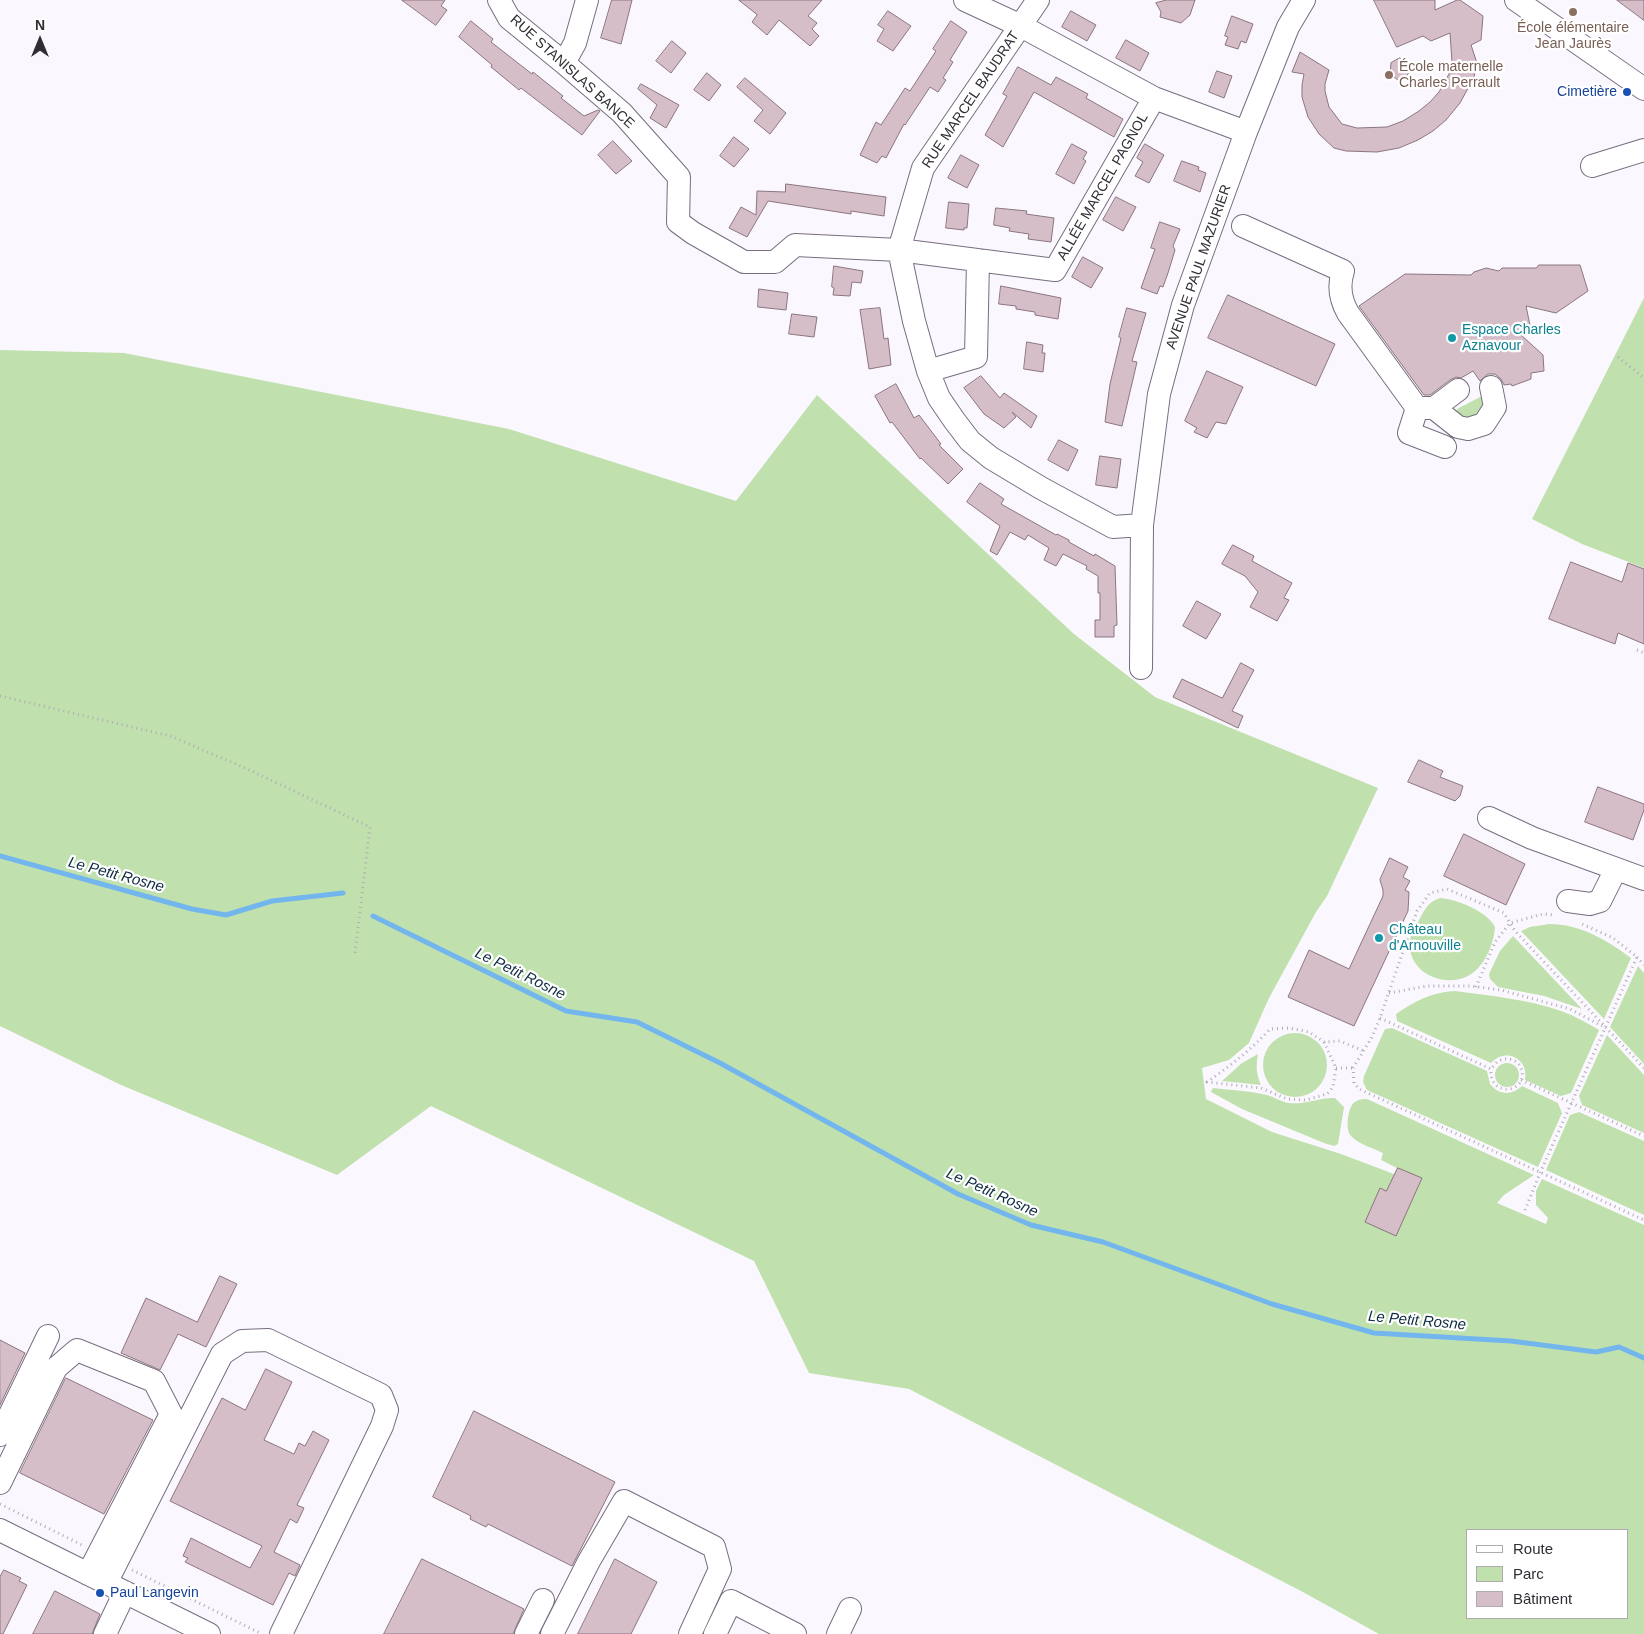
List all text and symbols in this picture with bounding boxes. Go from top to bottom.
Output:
marker: École élémentaire Jean Jaurès [1567,6,1579,18]
street label: RUE STANISLAS BANCE [506,12,638,132]
north arrow [15,15,65,65]
text: N [35,17,45,33]
place label: École élémentaire Jean Jaurès [1517,20,1629,52]
street label: RUE MARCEL BAUDRAT [919,28,1023,172]
place label: École maternelle Charles Perrault [1399,59,1503,92]
marker: École maternelle Charles Perrault [1383,69,1395,81]
place label: Cimetière [1557,84,1617,100]
marker: Cimetière [1621,86,1633,98]
street label: ALLÉE MARCEL PAGNOL [1054,110,1152,264]
street label: AVENUE PAUL MAZURIER [1163,182,1235,352]
place label: Espace Charles Aznavour [1462,322,1561,354]
marker: Espace Charles Aznavour [1446,332,1458,344]
water label: Le Petit Rosne [66,854,166,896]
place label: Château d'Arnouville [1389,922,1461,954]
marker: Château d'Arnouville [1373,932,1385,944]
water label: Le Petit Rosne [472,944,568,1004]
water label: Le Petit Rosne [943,1165,1041,1221]
water label: Le Petit Rosne [1367,1308,1467,1334]
legend [1466,1529,1629,1619]
text: Route [1513,1540,1553,1557]
text: Parc [1513,1565,1544,1582]
place label: Paul Langevin [110,1585,199,1601]
marker: Paul Langevin [94,1587,106,1599]
text: Bâtiment [1513,1590,1572,1607]

